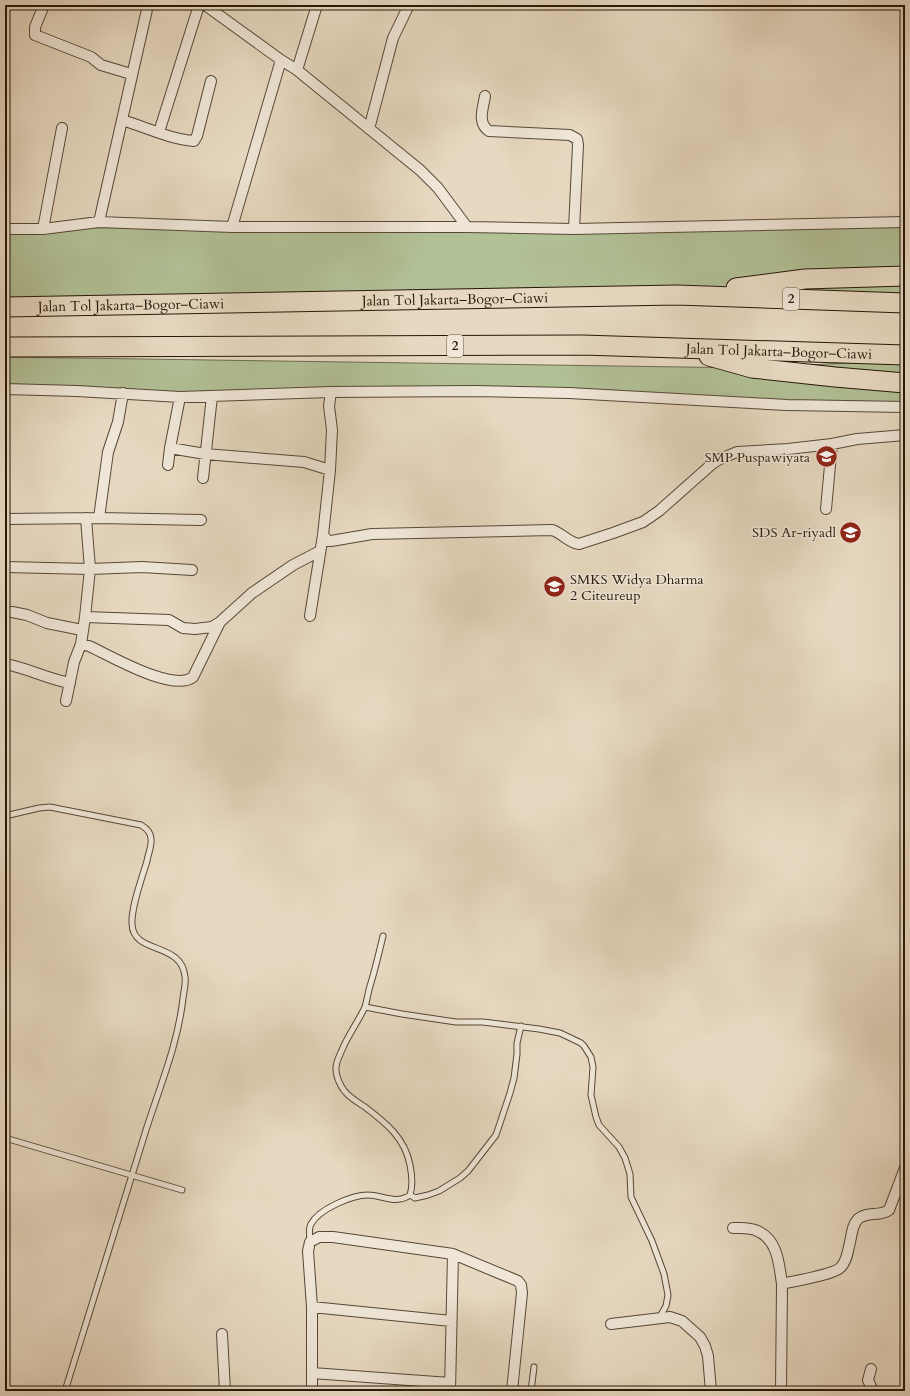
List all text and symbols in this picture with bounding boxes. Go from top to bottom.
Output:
street label: Jalan Tol Jakarta–Bogor–Ciawi [360,288,548,310]
road number: 2 [783,288,799,310]
street label: Jalan Tol Jakarta–Bogor–Ciawi [36,294,224,316]
road number: 2 [447,335,463,357]
street label: Jalan Tol Jakarta–Bogor–Ciawi [684,339,872,363]
school or university icon: SMP Puspawiyata [813,444,839,470]
place label: SMP Puspawiyata [705,448,810,467]
school or university icon: SDS Ar-riyadl [838,519,864,545]
place label: SDS Ar-riyadl [752,523,836,542]
place label: SMKS Widya Dharma 2 Citeureup [570,570,704,605]
school or university icon: SMKS Widya Dharma 2 Citeureup [542,574,568,600]

